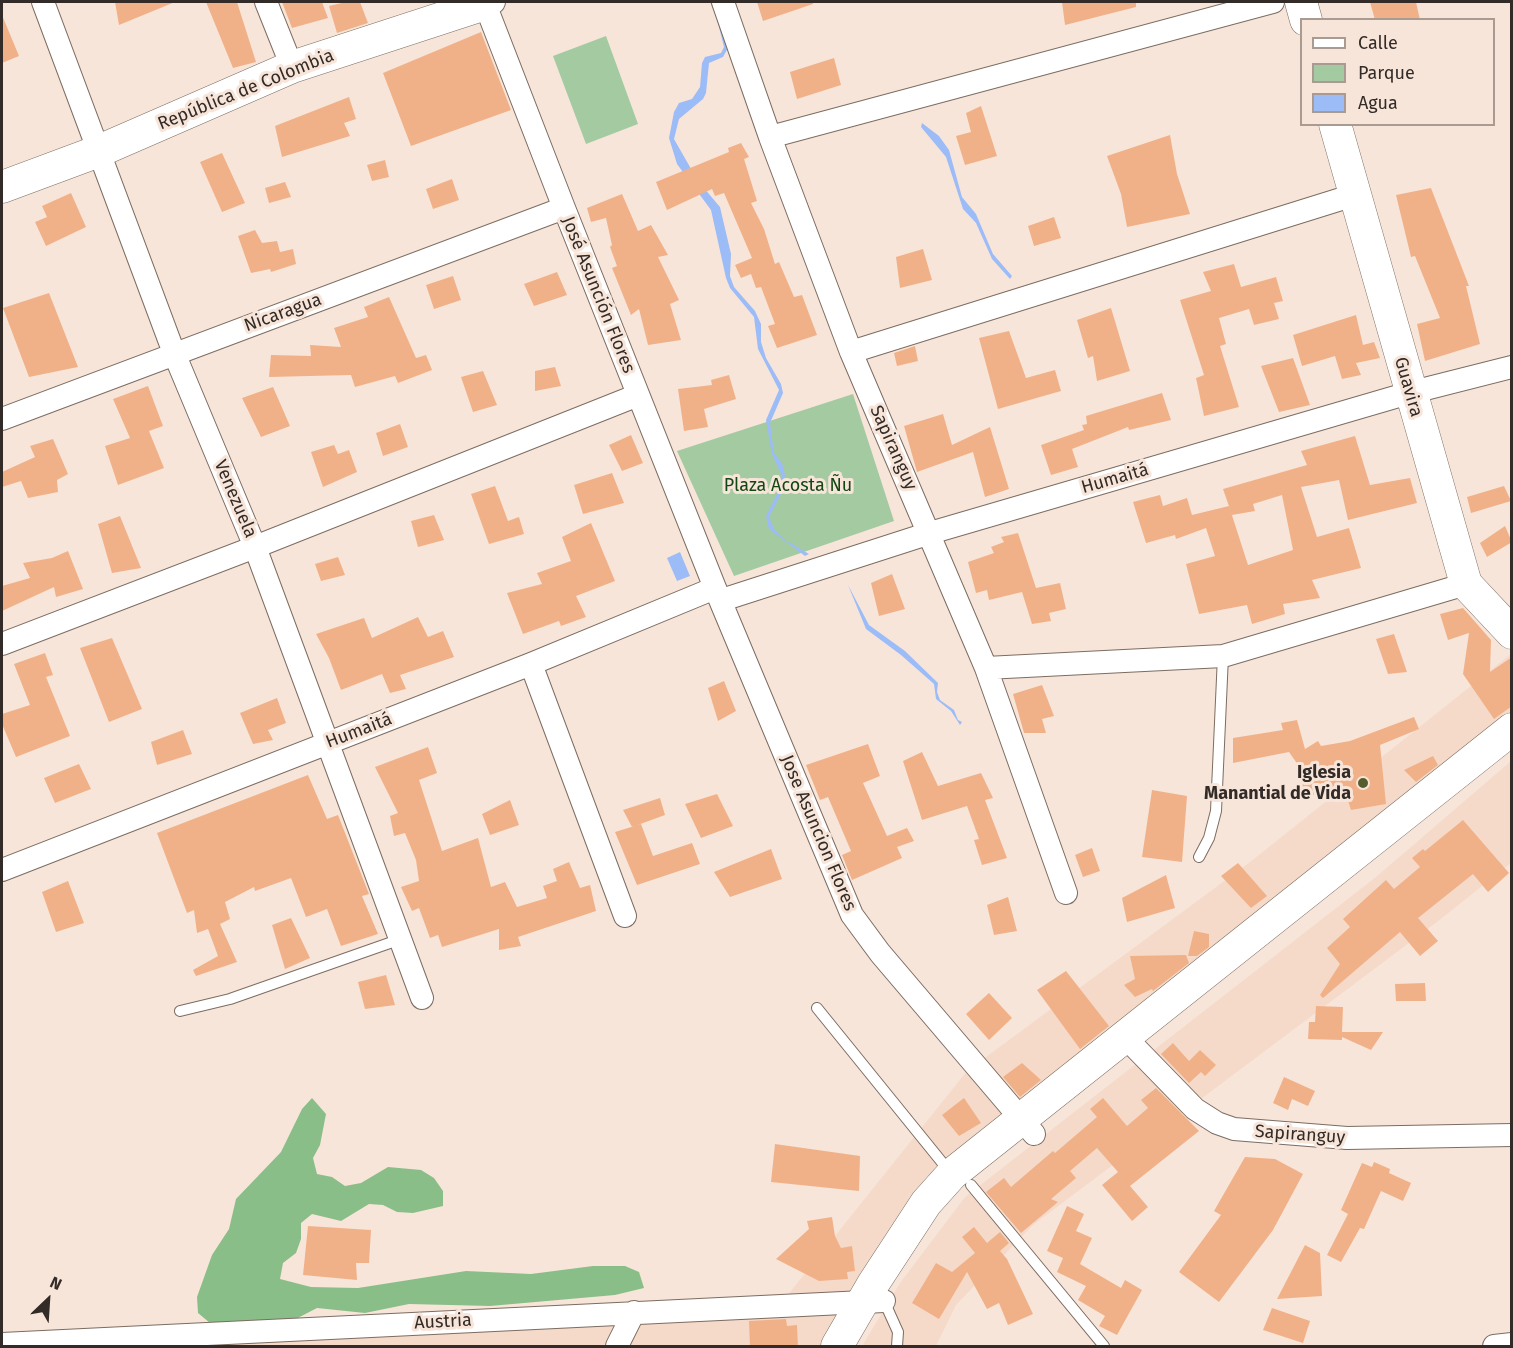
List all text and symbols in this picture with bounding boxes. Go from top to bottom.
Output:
legend [1300,18,1495,126]
text: Calle [1358,32,1398,54]
street label: República de Colombia [155,45,337,135]
text: Parque [1358,62,1415,84]
text: Agua [1358,92,1398,114]
street label: José Asunción Flores [557,213,639,377]
street label: Nicaragua [241,289,325,337]
street label: Guavira [1389,355,1427,419]
street label: Sapiranguy [865,402,921,494]
street label: Venezuela [209,457,261,541]
street label: Humaitá [1079,459,1151,499]
park label: Plaza Acosta Ñu [724,475,852,497]
street label: Humaitá [323,709,395,753]
street label: Jose Asuncion Flores [775,752,861,914]
place label: Iglesia Manantial de Vida [1204,762,1351,804]
marker: Iglesia Manantial de Vida [1356,776,1370,790]
street label: Sapiranguy [1254,1121,1346,1149]
north arrow [18,1270,78,1330]
text: N [47,1272,65,1294]
street label: Austria [414,1310,472,1334]

